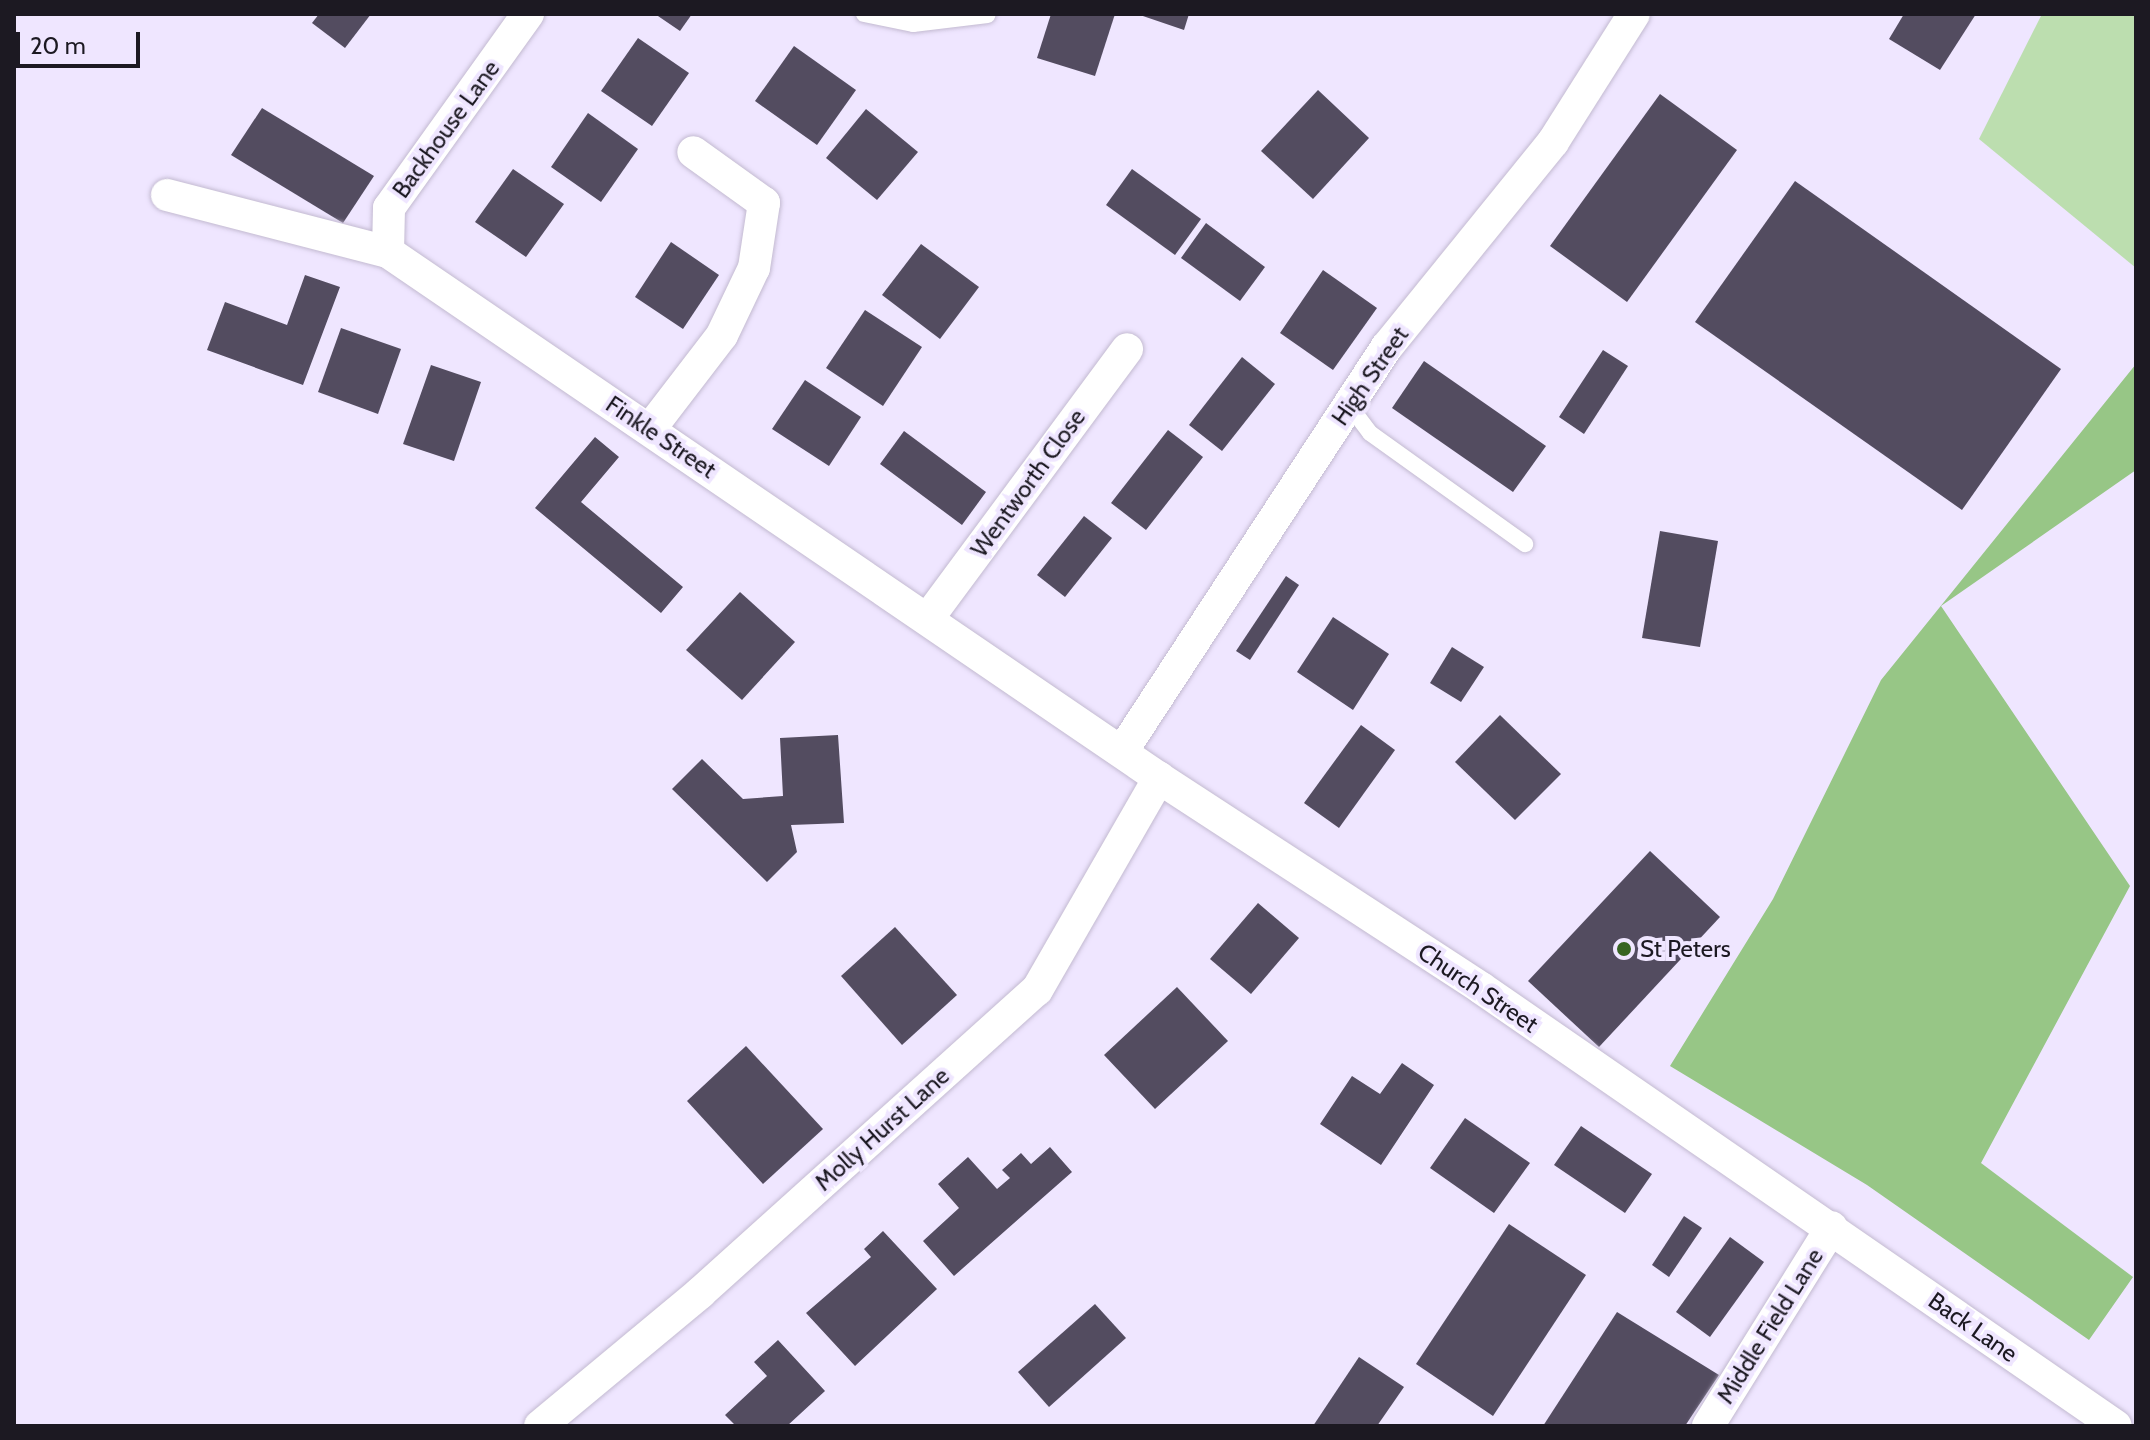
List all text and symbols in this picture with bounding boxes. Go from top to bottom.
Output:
scale bar [20,16,144,66]
text: 20 m [30,31,86,60]
street label: Backhouse Lane [386,55,506,203]
street label: High Street [1326,321,1414,431]
street label: Finkle Street [600,390,722,484]
street label: Wentworth Close [965,403,1091,563]
place label: St Peters [1640,935,1731,963]
street label: Church Street [1412,937,1544,1039]
marker: St Peters [1615,940,1633,958]
street label: Molly Hurst Lane [809,1061,955,1197]
street label: Middle Field Lane [1711,1243,1829,1409]
street label: Back Lane [1923,1286,2023,1368]

